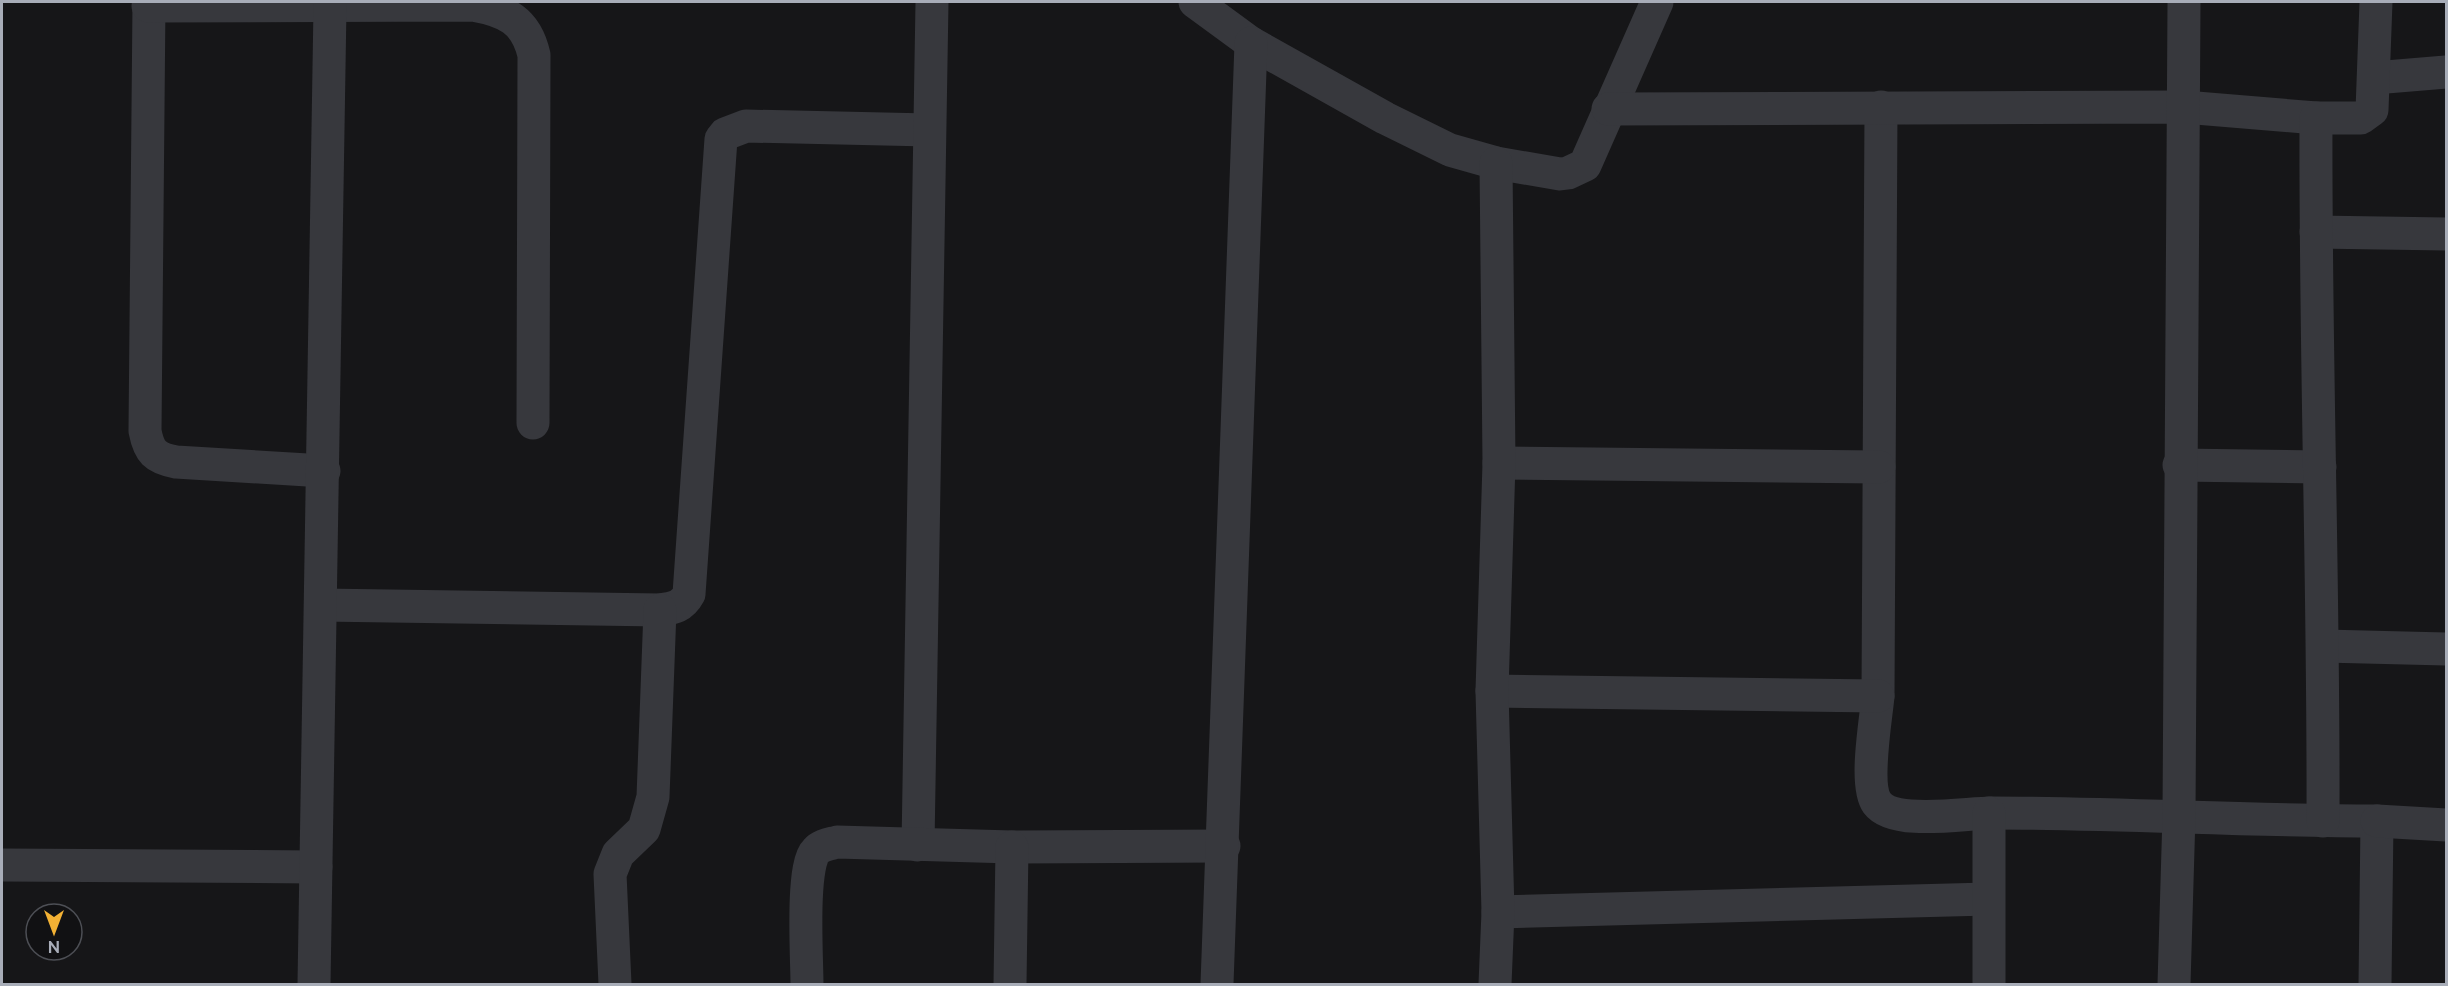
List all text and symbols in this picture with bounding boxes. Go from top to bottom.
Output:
north arrow [24,902,84,962]
text: N [48,937,60,956]

